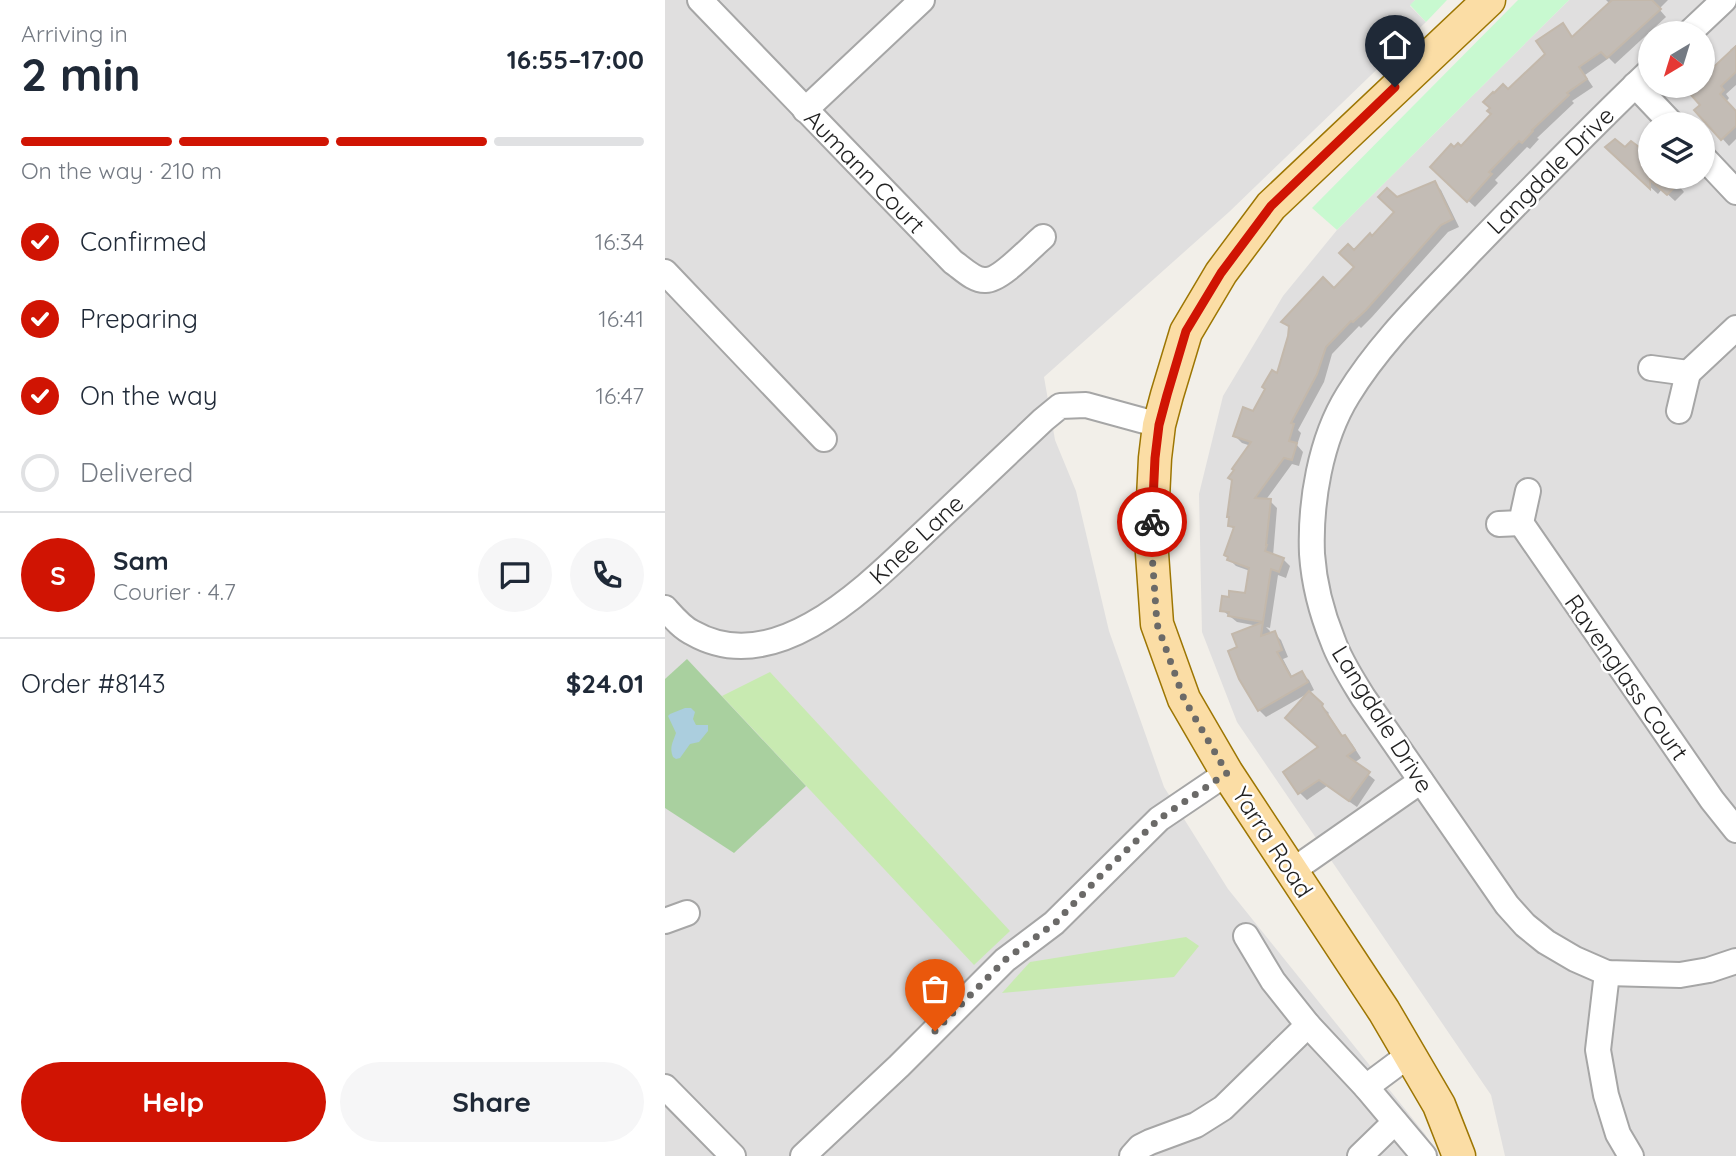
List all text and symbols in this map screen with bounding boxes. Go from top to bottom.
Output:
pin [1365,15,1425,87]
text: Arriving in [21,19,128,48]
north arrow [1638,21,1715,98]
map controls [1638,21,1715,189]
icon: home [1376,26,1414,64]
text: 16:55–17:00 [507,43,644,76]
text: 2 min [21,45,141,103]
street label: Langdale Drive [1480,100,1620,240]
street label: Aumann Court [798,103,932,239]
button: layers [1638,112,1715,189]
text: On the way · 210 m [21,156,222,185]
icon: check [21,223,59,261]
text: Confirmed [80,225,207,258]
text: 16:34 [595,227,644,256]
icon: check [21,300,59,338]
text: Preparing [80,302,198,335]
text: 16:41 [598,304,644,333]
icon: check [21,377,59,415]
text: On the way [80,379,218,412]
text: 16:47 [596,381,644,410]
text: Delivered [80,456,193,489]
courier [1117,487,1187,557]
street label: Knee Lane [863,488,969,590]
icon: bike [1133,503,1171,541]
button: chat [478,538,552,612]
button: phone [570,538,644,612]
text: Sam [113,544,169,577]
text: S [50,559,66,592]
text: Courier · 4.7 [113,577,236,606]
street label: Ravenglass Court [1559,588,1695,766]
street label: Langdale Drive [1326,640,1440,798]
text: Order #8143 [21,667,166,700]
text: $24.01 [566,667,644,700]
street label: Yarra Road [1226,781,1320,903]
pin [905,959,965,1031]
icon: bag [916,970,954,1008]
button: Help [21,1062,326,1142]
button: Share [340,1062,644,1142]

